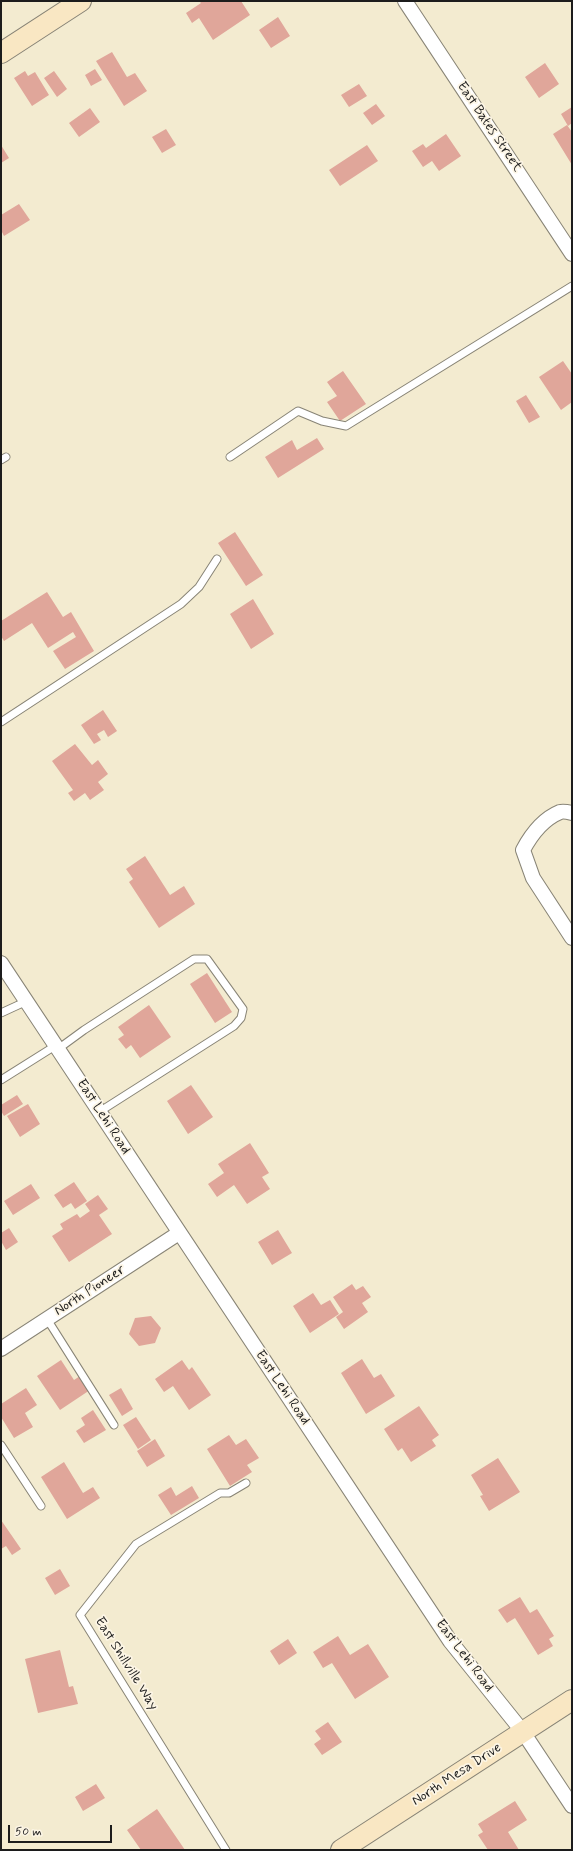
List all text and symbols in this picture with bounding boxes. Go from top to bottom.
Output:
street label: East Bates Street [453,79,525,175]
street label: East Lehi Road [72,1076,134,1158]
street label: North Pioneer [52,1262,128,1320]
street label: East Lehi Road [251,1348,313,1428]
street label: East Shillville Way [91,1614,161,1714]
street label: East Lehi Road [431,1616,497,1696]
street label: North Mesa Drive [409,1740,505,1810]
scale bar [10,1817,114,1843]
text: 50 m [15,1824,42,1840]

